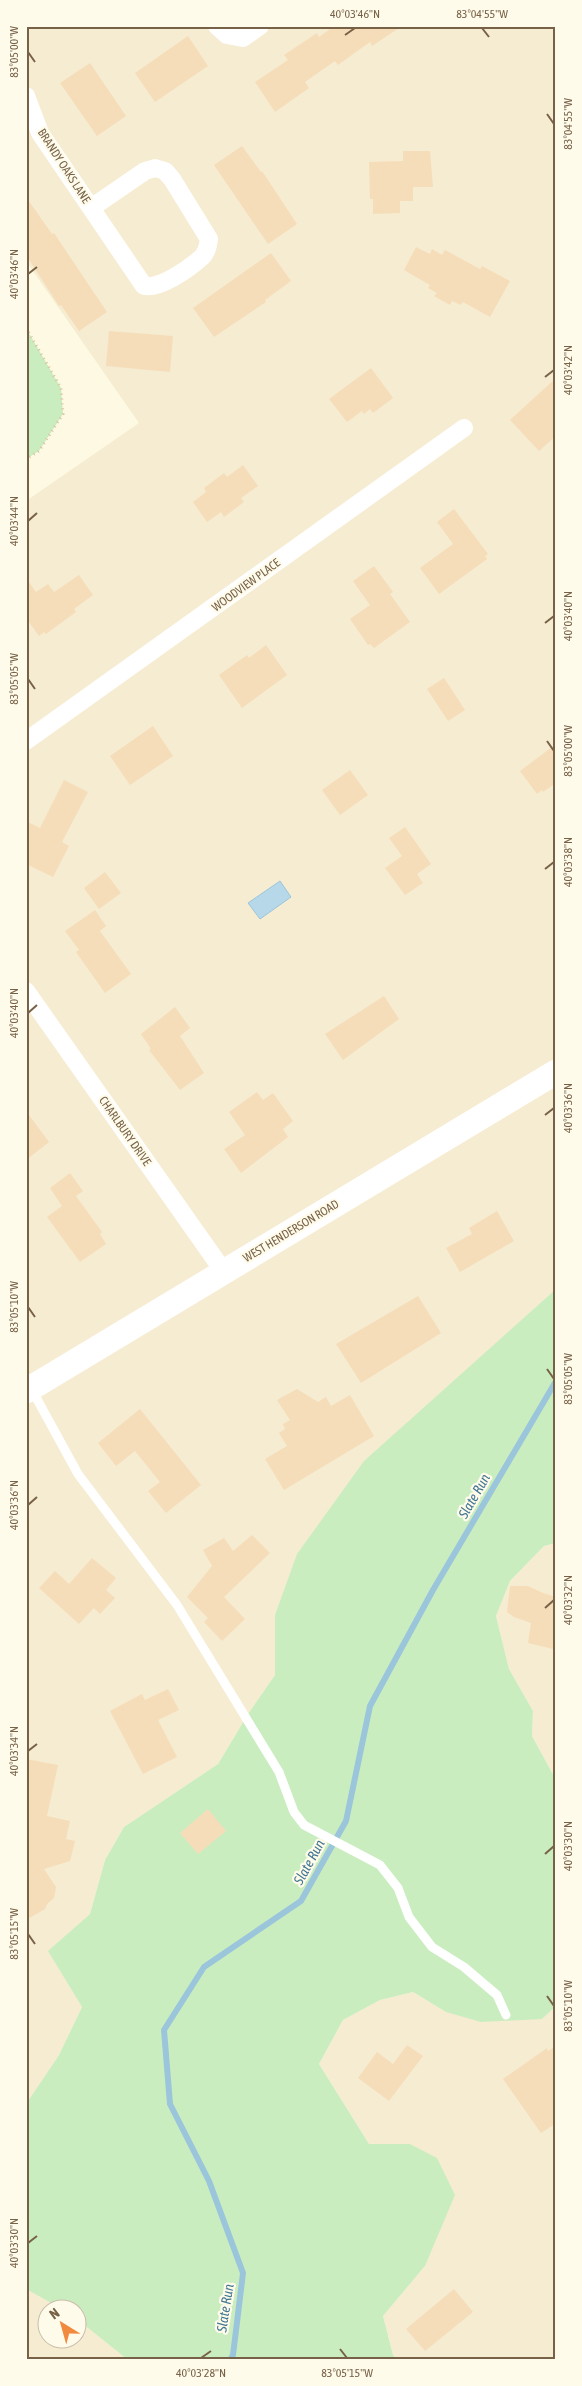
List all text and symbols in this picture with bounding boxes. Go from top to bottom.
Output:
text: 40°03'46"N [330,7,380,21]
text: 83°04'55"W [456,7,508,21]
text: 83°05'00"W [7,26,21,78]
text: 83°04'55"W [561,98,575,150]
street label: BRANDY OAKS LANE [35,126,93,206]
text: 40°03'46"N [7,249,21,299]
text: 40°03'42"N [561,345,575,395]
text: 40°03'44"N [7,496,21,546]
street label: WOODVIEW PLACE [209,556,283,614]
text: 40°03'40"N [561,591,575,641]
text: 83°05'05"W [7,653,21,705]
text: 83°05'00"W [561,725,575,777]
text: 40°03'38"N [561,837,575,887]
text: 40°03'40"N [7,988,21,1038]
text: 40°03'36"N [561,1083,575,1133]
street label: CHARLBURY DRIVE [96,1094,154,1168]
street label: WEST HENDERSON ROAD [241,1197,342,1265]
text: 83°05'10"W [7,1281,21,1333]
text: 83°05'05"W [561,1353,575,1405]
water label: Slate Run [454,1471,493,1522]
text: 40°03'36"N [7,1480,21,1530]
text: 40°03'32"N [561,1575,575,1625]
text: 40°03'34"N [7,1726,21,1776]
text: 40°03'30"N [561,1821,575,1871]
water label: Slate Run [290,1837,328,1888]
text: 83°05'15"W [7,1908,21,1960]
text: 83°05'10"W [561,1980,575,2032]
text: 40°03'30"N [7,2218,21,2268]
water label: Slate Run [213,2283,237,2334]
north arrow [38,2298,88,2348]
text: N [46,2305,62,2322]
text: 40°03'28"N [176,2366,226,2380]
text: 83°05'15"W [321,2366,373,2380]

